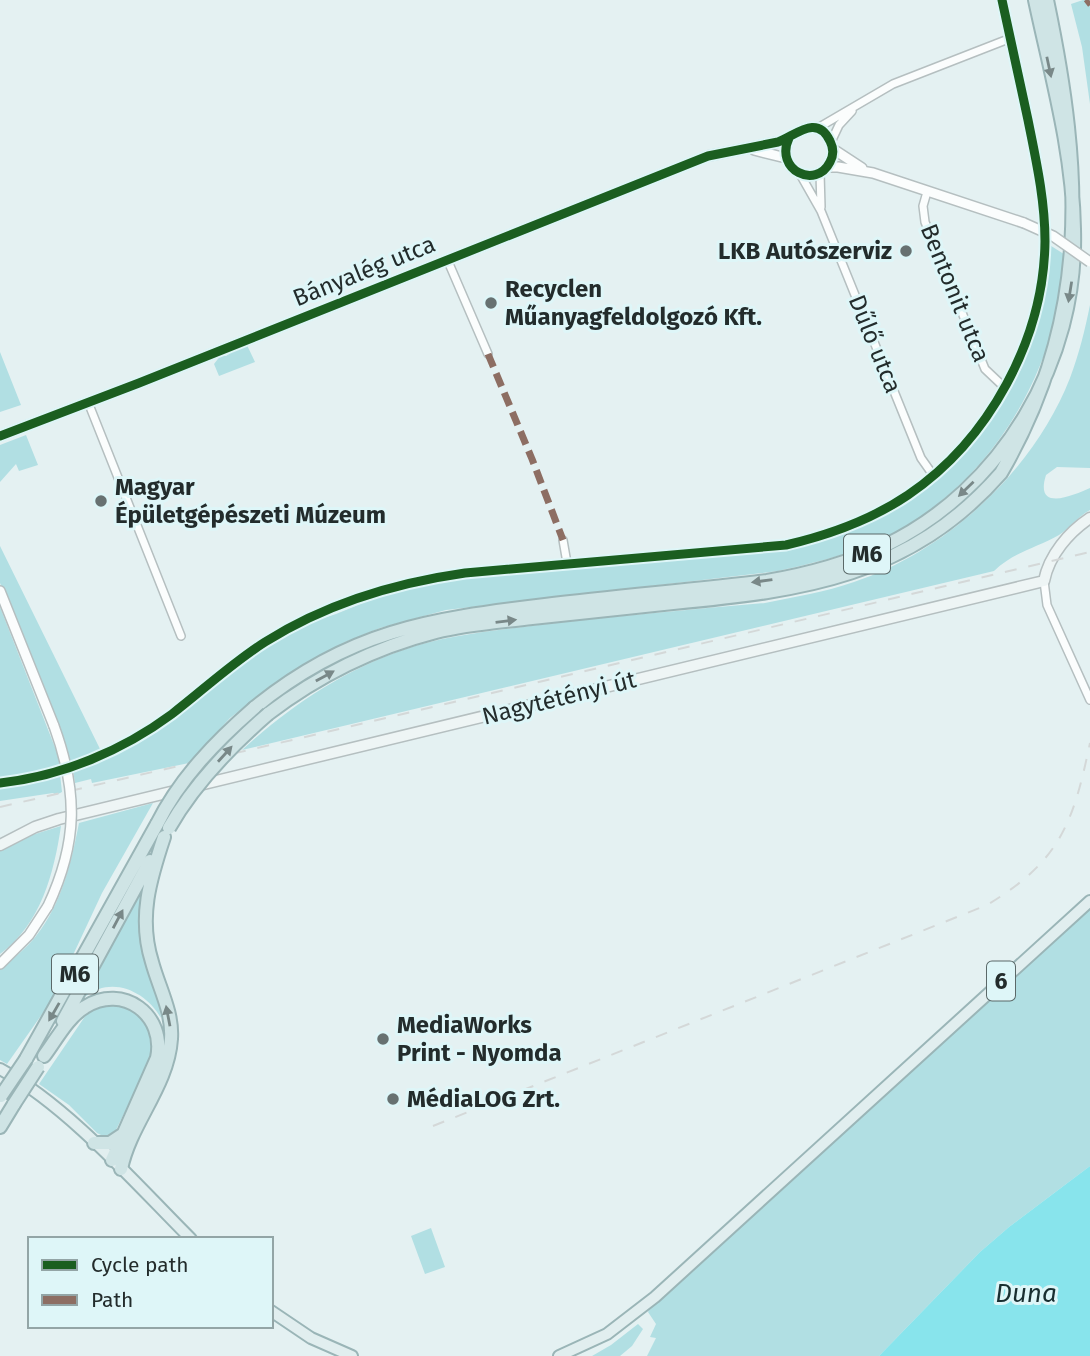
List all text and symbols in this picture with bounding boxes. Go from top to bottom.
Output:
one-way arrow [1044,56,1055,78]
street label: Bentonit utca [915,220,995,366]
street label: Bányalég utca [289,230,439,312]
place label: LKB Autószerviz [718,237,892,265]
marker: LKB Autószerviz [898,243,914,259]
place label: Recyclen Műanyagfeldolgozó Kft. [505,275,762,331]
one-way arrow [1065,281,1076,303]
street label: Dűlő utca [843,291,907,397]
marker: Recyclen Műanyagfeldolgozó Kft. [483,295,499,311]
place label: Magyar Épületgépészeti Múzeum [115,473,386,529]
one-way arrow [958,481,975,497]
marker: Magyar Épületgépészeti Múzeum [93,493,109,509]
road number: M6 [844,534,890,574]
one-way arrow [751,576,773,587]
one-way arrow [495,616,517,627]
street label: Nagytétényi út [479,665,639,731]
one-way arrow [315,670,334,682]
one-way arrow [216,746,232,763]
one-way arrow [113,909,124,929]
road number: M6 [52,954,98,993]
road number: 6 [987,962,1015,1000]
one-way arrow [48,1002,60,1022]
one-way arrow [163,1005,174,1027]
place label: MediaWorks Print - Nyomda [397,1011,562,1067]
marker: MediaWorks Print - Nyomda [375,1031,391,1047]
place label: MédiaLOG Zrt. [407,1085,560,1113]
marker: MédiaLOG Zrt. [385,1091,401,1107]
legend [28,1237,273,1328]
text: Cycle path [91,1252,189,1278]
water label: Duna [995,1278,1057,1309]
text: Path [91,1287,133,1313]

